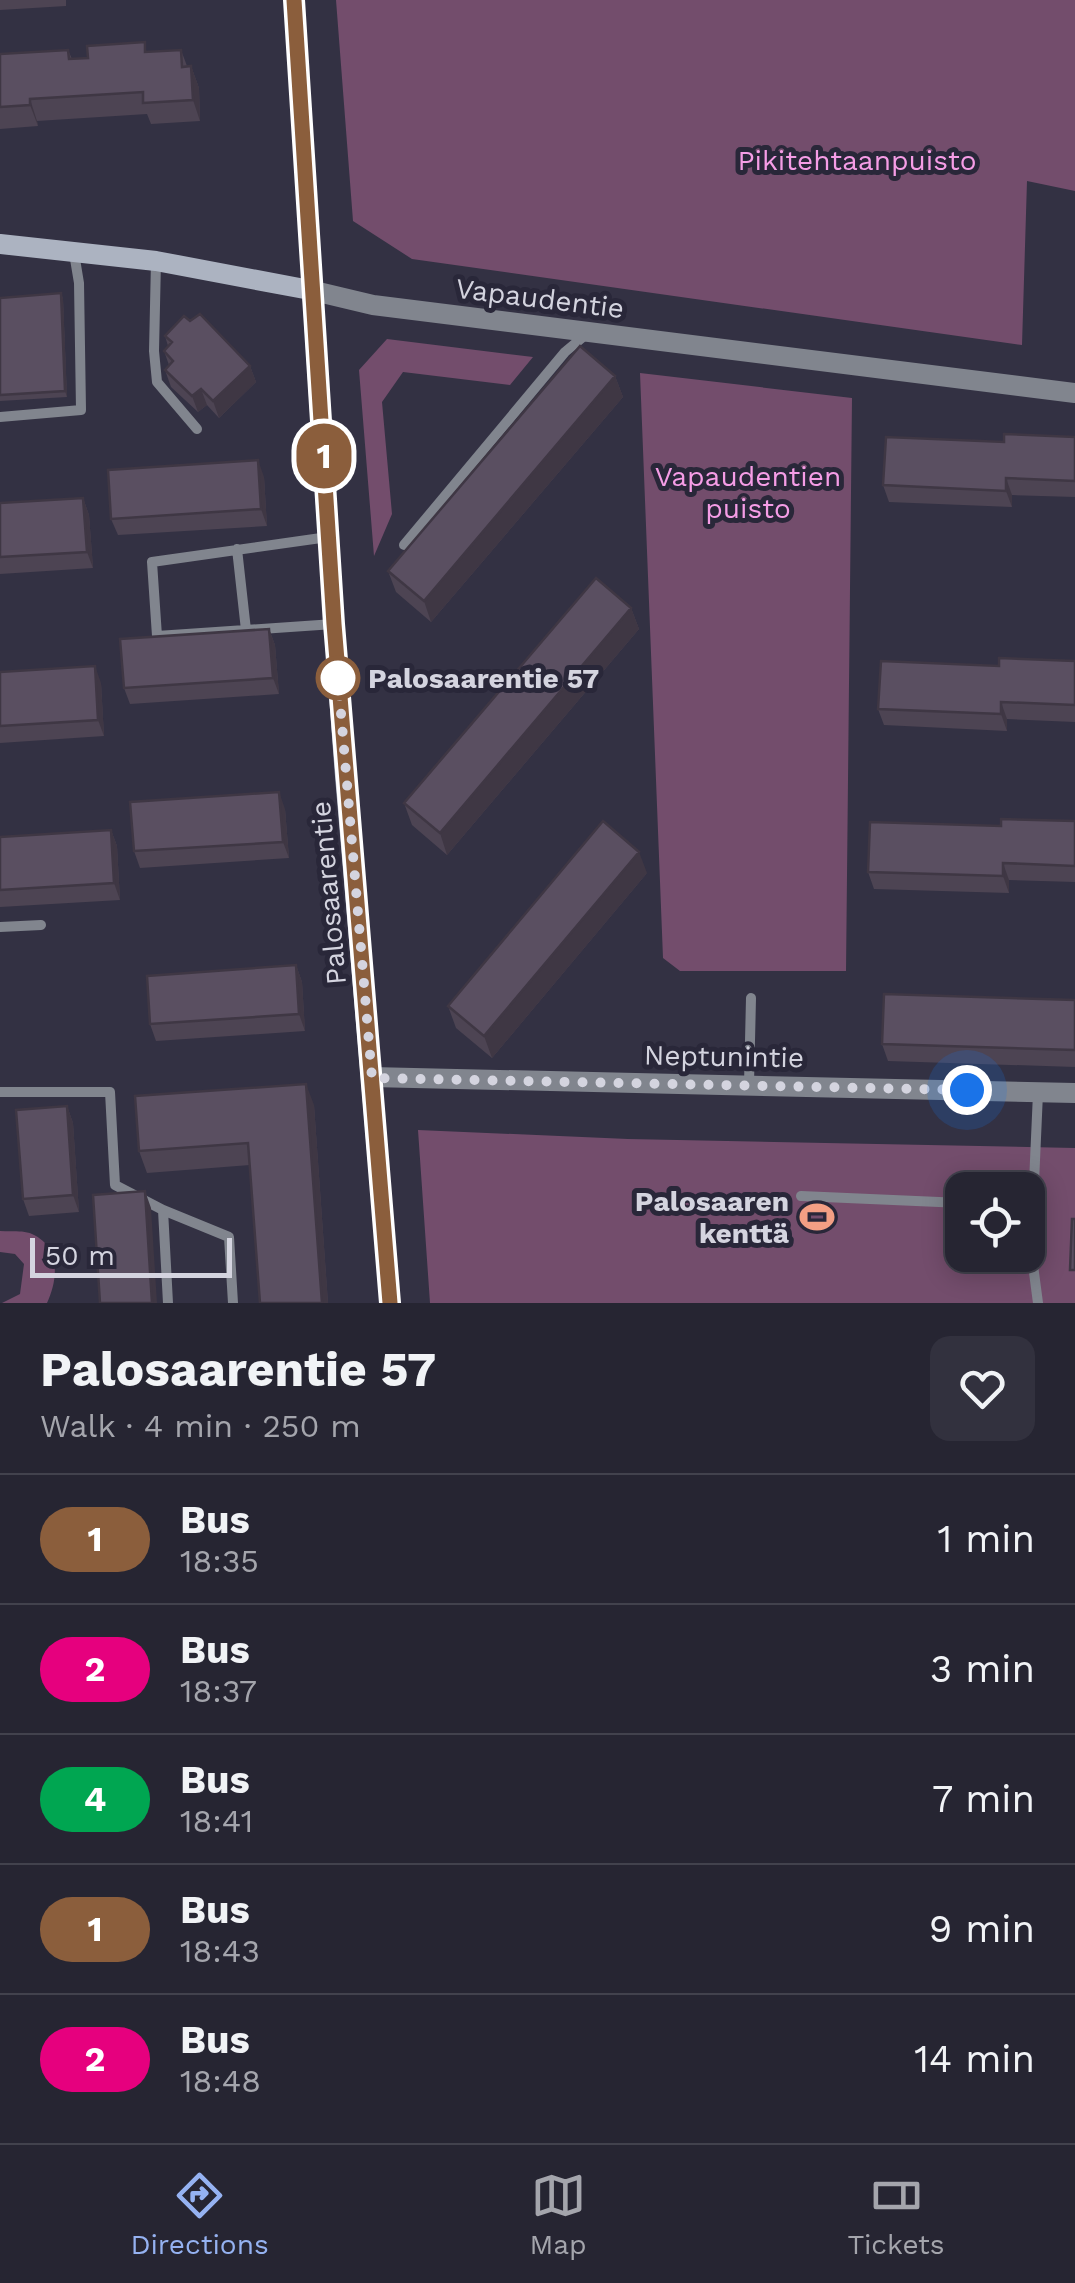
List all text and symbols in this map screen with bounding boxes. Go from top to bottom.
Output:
park label: Pikitehtaanpuisto [737,144,977,177]
street label: Vapaudentie [454,272,626,325]
line badge: 1 [292,424,356,488]
text: 1 [316,435,332,477]
park label: Vapaudentien puisto [655,460,841,525]
marker: Palosaarentie 57 [317,657,359,699]
place label: Palosaarentie 57 [368,662,599,695]
street label: Palosaarentie [304,800,353,986]
street label: Neptunintie [644,1039,804,1074]
your location [942,1065,992,1115]
map controls [945,1172,1045,1272]
button: locate [945,1172,1045,1272]
place label: Palosaaren kenttä [635,1185,790,1250]
sports icon: Palosaaren kenttä [798,1198,836,1236]
scale bar [30,1233,232,1278]
text: 50 m [45,1239,115,1272]
button: heart [930,1336,1035,1441]
text: Palosaarentie 57 [40,1341,436,1398]
text: Walk · 4 min · 250 m [40,1407,361,1445]
text: Bus [180,1498,250,1542]
text: 1 min [937,1517,1035,1561]
text: 1 [87,1518,103,1560]
text: 18:35 [180,1542,259,1580]
text: Bus [180,1628,250,1672]
text: 3 min [930,1647,1035,1691]
text: 2 [85,1648,105,1690]
text: 18:37 [180,1672,257,1710]
text: Bus [180,1758,250,1802]
text: 7 min [932,1777,1035,1821]
text: 4 [84,1778,106,1820]
text: 18:41 [180,1802,253,1840]
text: Bus [180,1888,250,1932]
text: 9 min [929,1907,1035,1951]
text: 1 [87,1908,103,1950]
text: 18:43 [180,1932,260,1970]
text: Bus [180,2018,250,2062]
text: 14 min [914,2037,1035,2081]
text: 2 [85,2038,105,2080]
text: 18:48 [180,2062,261,2100]
tab: Directions [130,2168,269,2261]
tab: Map [530,2168,587,2261]
tab: Tickets [847,2168,945,2261]

